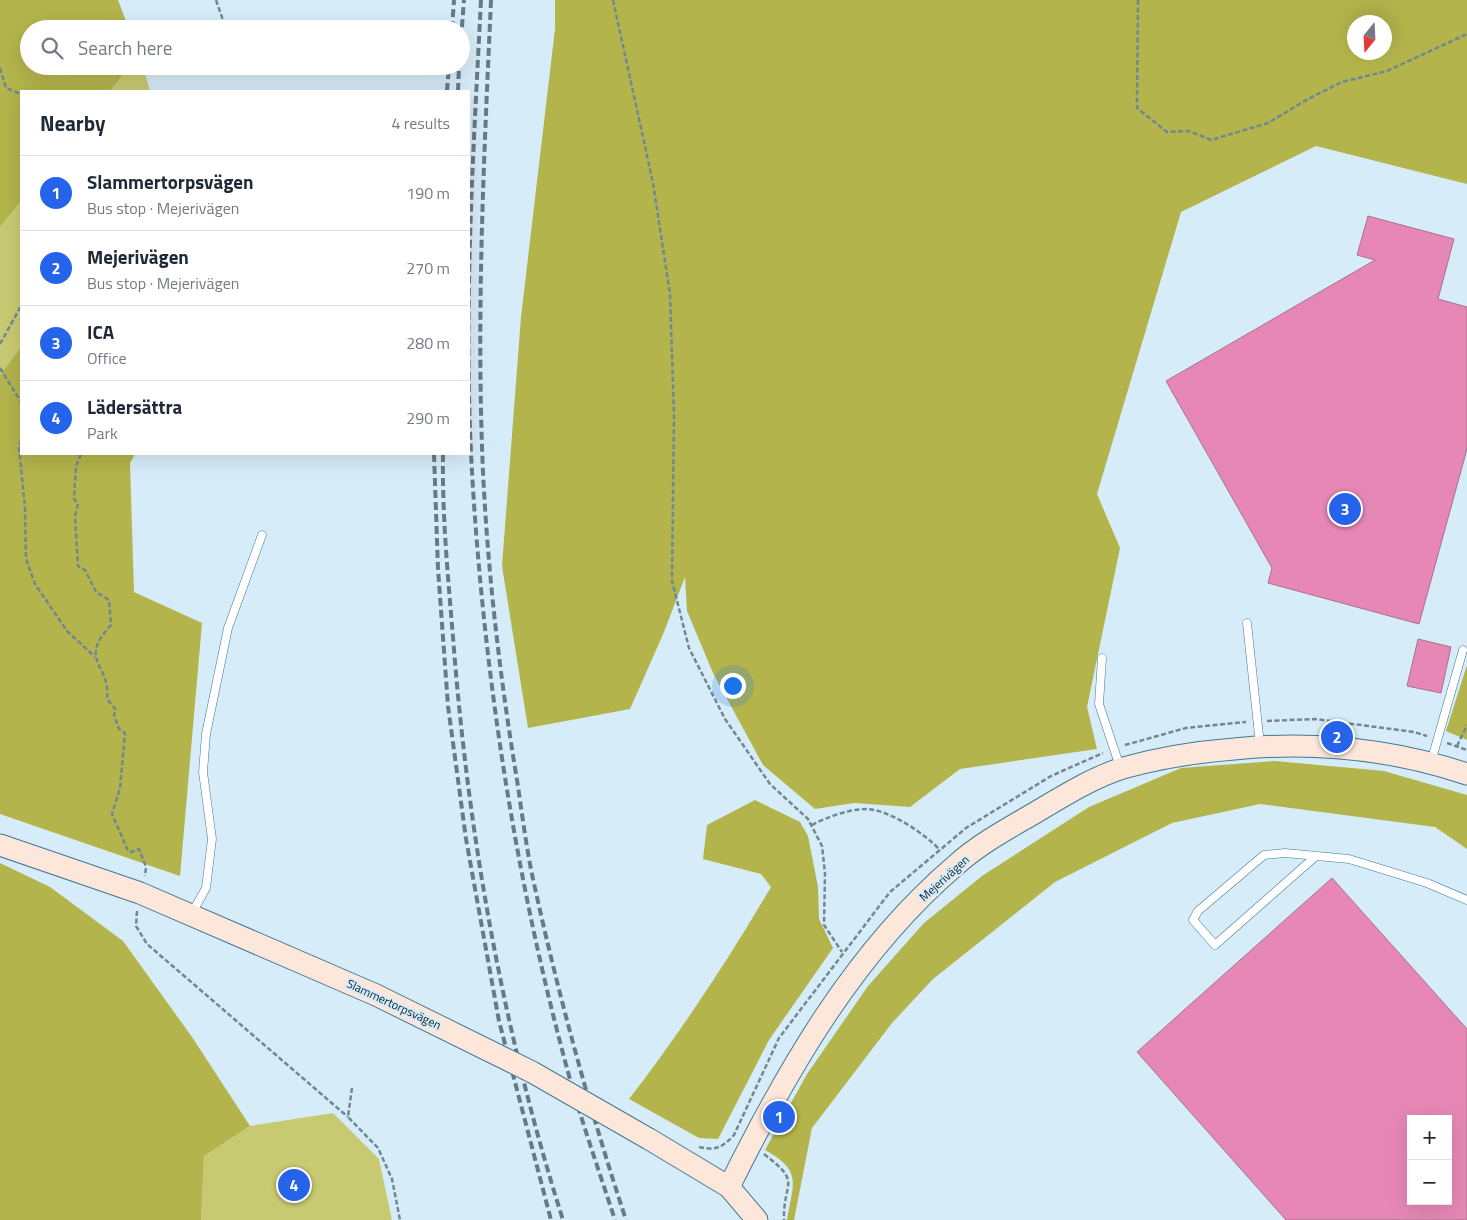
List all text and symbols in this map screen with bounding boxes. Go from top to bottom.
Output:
north arrow [1347,15,1392,60]
search box [20,20,470,75]
text: Search here [78,33,172,62]
icon: search [38,34,66,62]
text: Nearby [40,107,105,139]
text: 4 results [391,111,450,135]
text: Slammertorpsvägen [87,167,254,196]
text: 1 [52,181,60,205]
text: 190 m [406,181,450,205]
text: Bus stop · Mejerivägen [87,196,239,220]
text: Mejerivägen [87,242,189,271]
text: 2 [52,256,60,280]
text: 270 m [406,256,450,280]
text: Bus stop · Mejerivägen [87,271,239,295]
text: ICA [87,317,114,346]
text: 3 [52,331,60,355]
text: 280 m [406,331,450,355]
text: Office [87,346,127,370]
text: Lädersättra [87,392,182,421]
text: 4 [52,406,60,430]
text: 290 m [406,406,450,430]
text: Park [87,421,118,445]
pin: 3 [1329,490,1361,528]
your location [720,673,746,699]
pin: 2 [1321,718,1353,756]
street label: Mejerivägen [915,850,973,906]
street label: Slammertorpsvägen [344,974,444,1034]
pin: 1 [763,1098,795,1136]
map controls [1407,1115,1452,1205]
button: + [1407,1115,1452,1160]
button: − [1407,1160,1452,1205]
pin: 4 [278,1166,310,1204]

